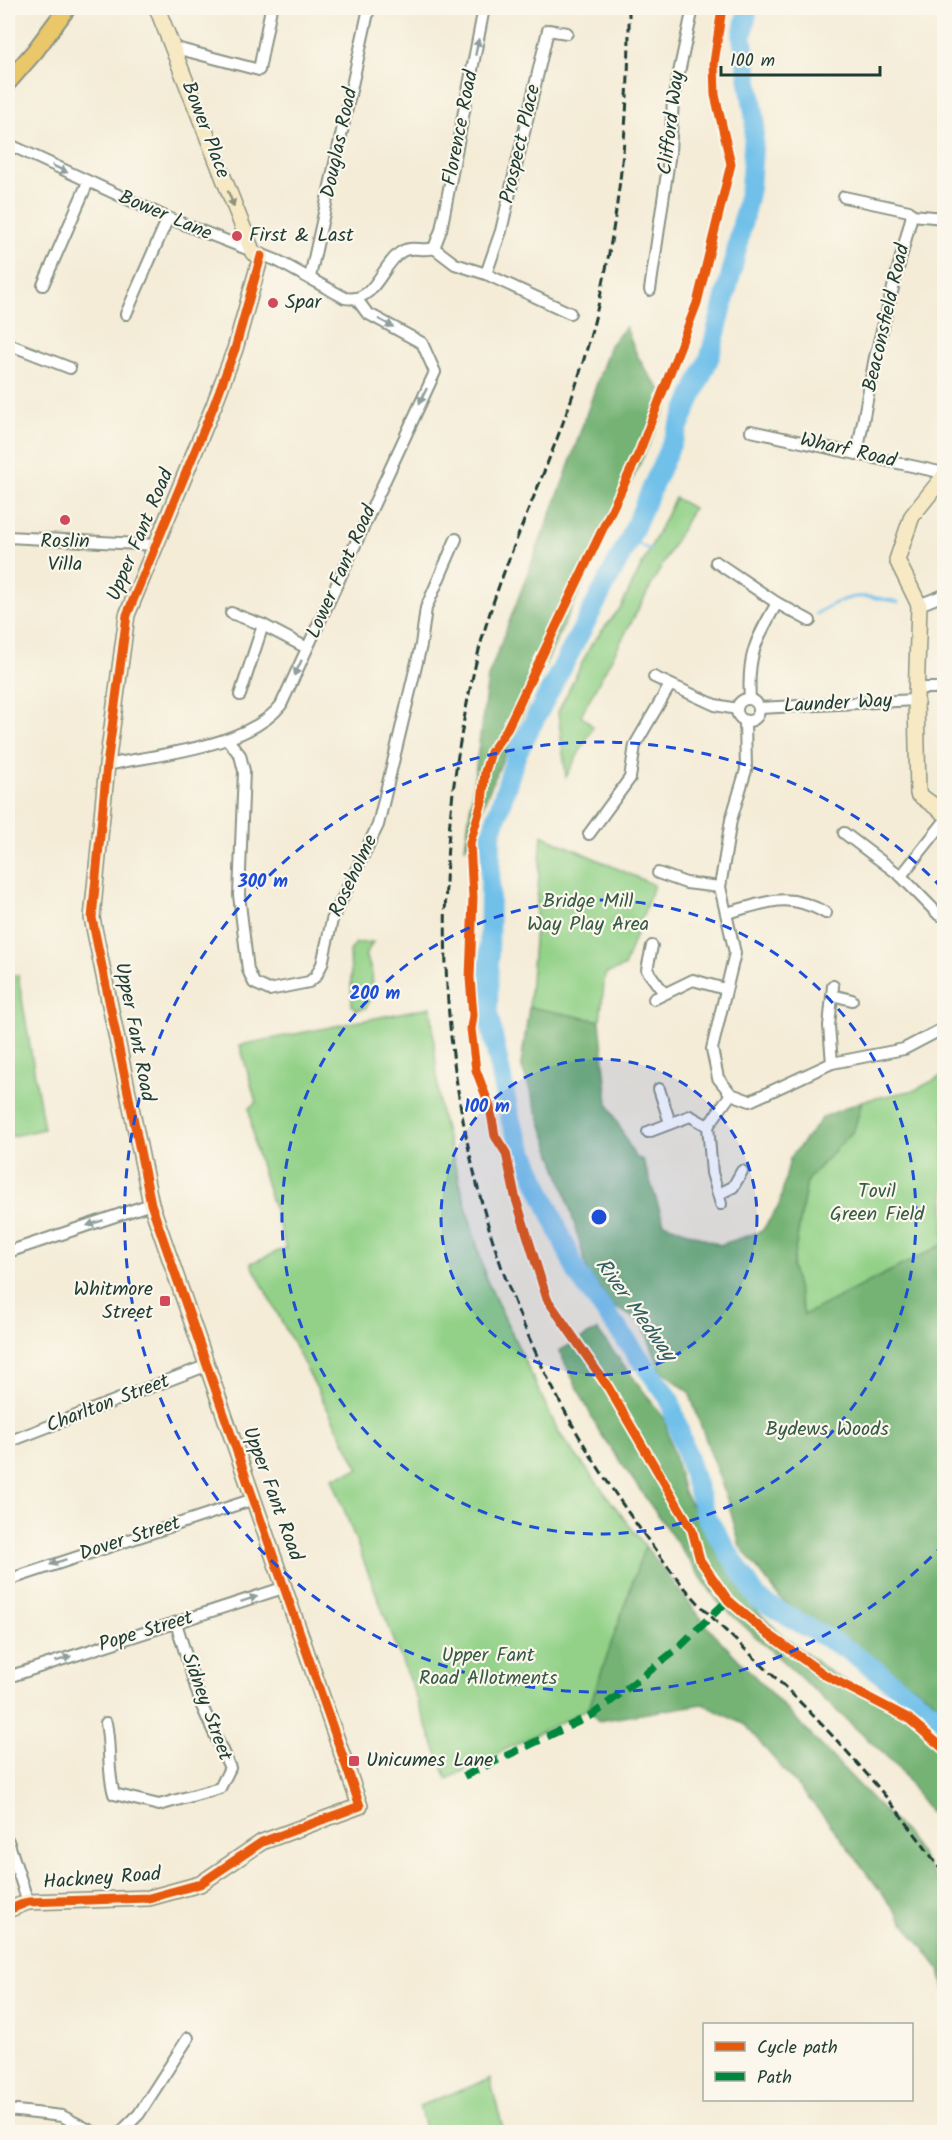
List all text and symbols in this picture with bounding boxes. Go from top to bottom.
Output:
one-way arrow [472,38,482,57]
scale bar [721,39,880,77]
text: 100 m [730,47,775,76]
street label: Florence Road [434,67,488,188]
street label: Clifford Way [650,68,694,177]
street label: Bower Place [172,77,238,183]
street label: Prospect Place [492,81,550,207]
street label: Douglas Road [313,84,368,201]
one-way arrow [52,165,69,174]
street label: Bower Lane [113,182,217,250]
one-way arrow [227,190,237,208]
place label: First & Last [249,220,354,252]
marker: First & Last [230,229,244,243]
street label: Beaconsfield Road [854,240,920,395]
place label: Spar [285,287,323,319]
marker: Spar [266,296,280,310]
one-way arrow [378,318,395,328]
one-way arrow [419,387,428,404]
street label: Wharf Road [797,424,900,478]
street label: Upper Fant Road [99,463,184,606]
street label: Lower Fant Road [298,499,386,644]
marker: Roslin Villa [58,513,72,527]
place label: Roslin Villa [40,526,90,581]
one-way arrow [293,660,303,678]
street label: Launder Way [783,685,894,723]
street label: Roseholme [321,829,387,923]
text: 300 m [237,868,288,897]
park label: Bridge Mill Way Play Area [527,886,649,941]
street label: Upper Fant Road [105,960,163,1105]
text: 200 m [350,980,401,1009]
text: 100 m [464,1093,510,1122]
park label: Tovil Green Field [830,1176,925,1231]
centre of rings [589,1207,609,1227]
one-way arrow [86,1218,104,1228]
water label: River Medway [586,1251,686,1371]
place label: Whitmore Street [74,1274,153,1329]
marker: Whitmore Street [158,1294,172,1308]
street label: Charlton Street [42,1366,175,1442]
park label: Bydews Woods [765,1414,889,1446]
street label: Upper Fant Road [233,1422,312,1567]
street label: Dover Street [75,1508,185,1570]
one-way arrow [49,1558,67,1568]
one-way arrow [240,1594,258,1604]
street label: Pope Street [95,1602,197,1662]
park label: Upper Fant Road Allotments [419,1640,558,1695]
street label: Sidney Street [172,1648,240,1766]
one-way arrow [54,1653,72,1663]
place label: Unicumes Lane [366,1745,493,1777]
marker: Unicumes Lane [347,1754,361,1768]
street label: Hackney Road [42,1859,163,1899]
legend [703,2023,913,2101]
text: Cycle path [757,2034,838,2063]
text: Path [757,2064,792,2093]

